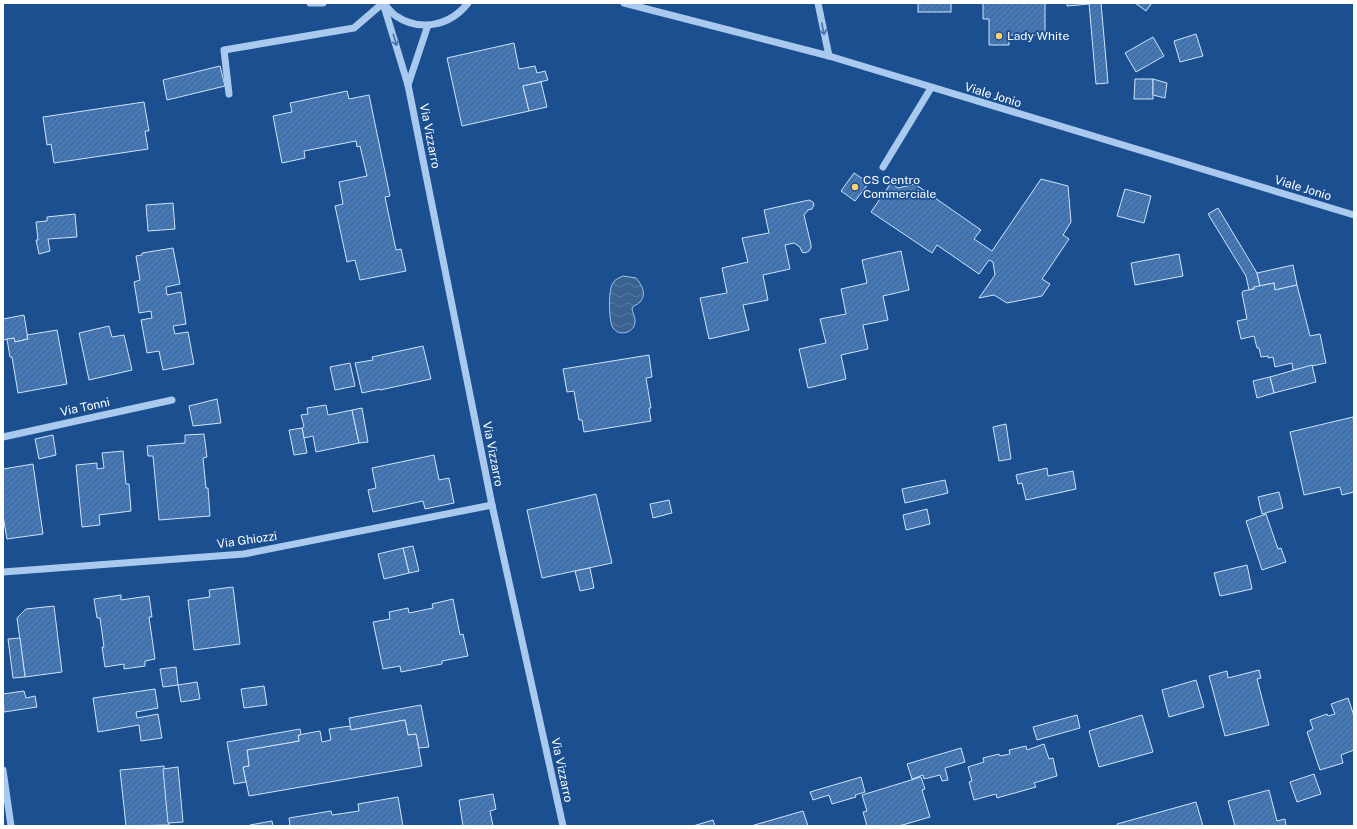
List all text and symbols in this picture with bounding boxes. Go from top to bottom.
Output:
one-way arrow [819,23,827,36]
place label: Lady White [1007,29,1069,43]
marker: Lady White [994,31,1004,41]
one-way arrow [392,34,399,47]
street label: Viale Jonio [963,80,1023,110]
street label: Via Vizzarro [417,102,443,170]
place label: CS Centro Commerciale [863,173,937,201]
street label: Viale Jonio [1273,173,1333,203]
marker: CS Centro Commerciale [850,182,860,192]
street label: Via Tonni [59,395,111,419]
street label: Via Vizzarro [480,420,506,488]
street label: Via Ghiozzi [216,529,278,551]
street label: Via Vizzarro [548,736,576,804]

